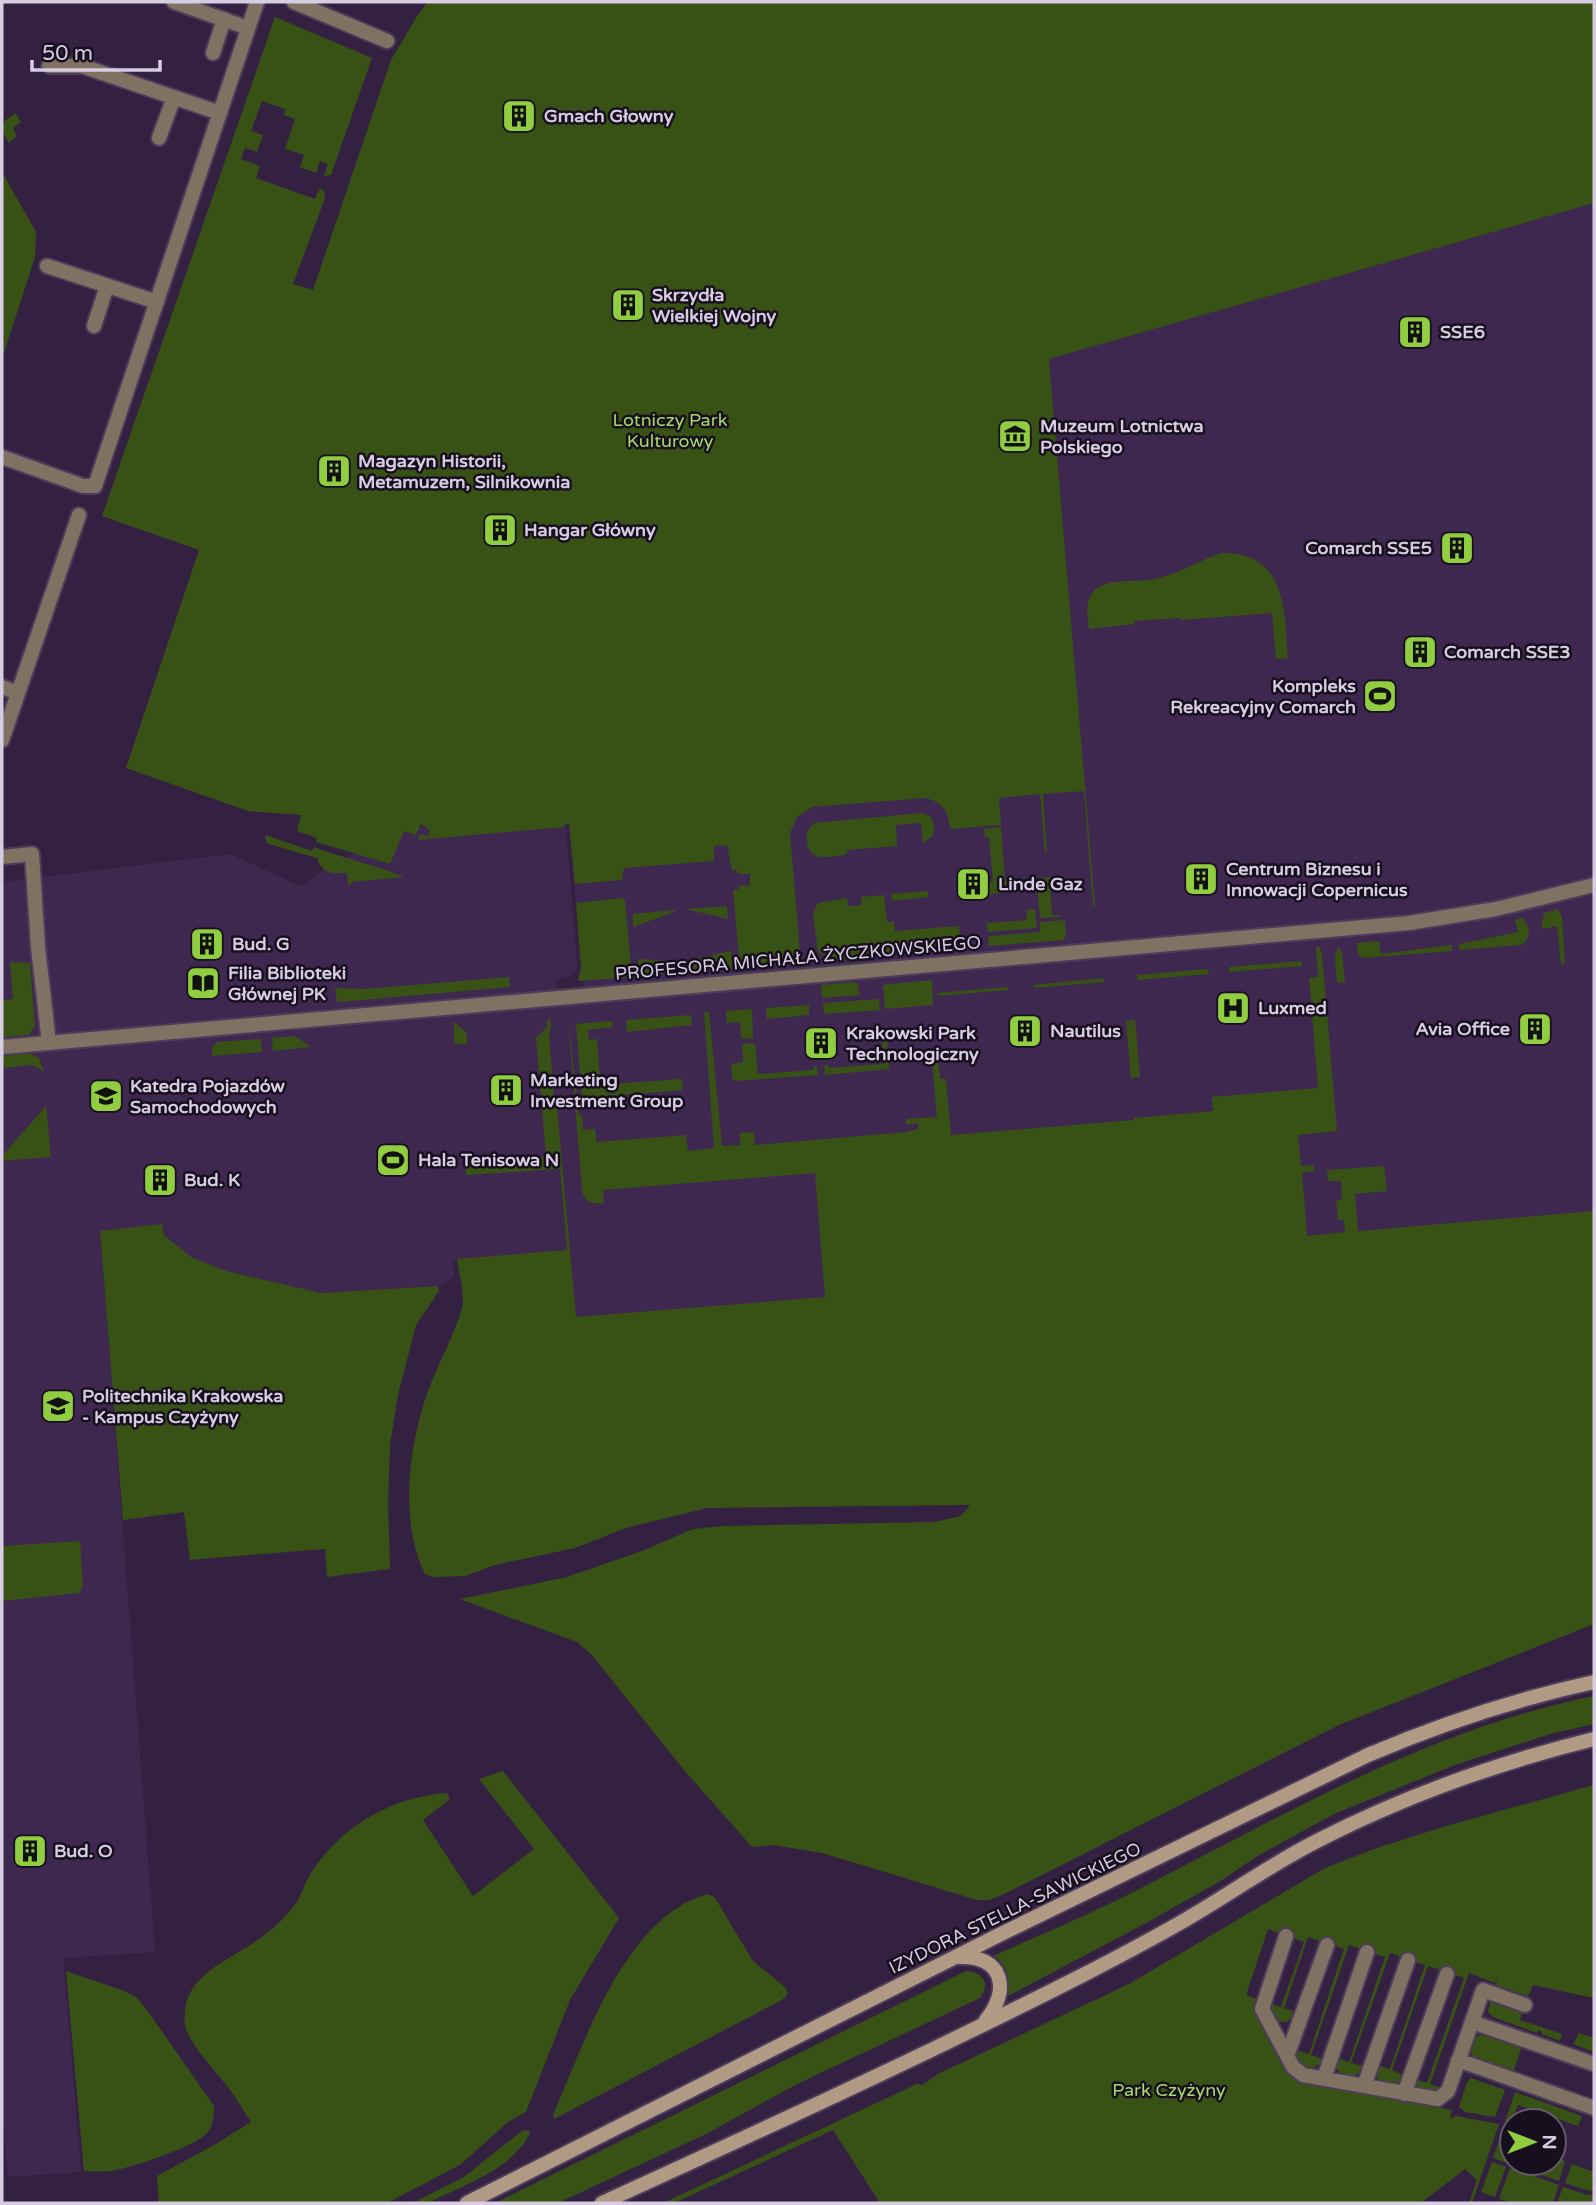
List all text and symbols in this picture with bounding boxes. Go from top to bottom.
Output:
scale bar [32,28,159,72]
text: 50 m [42,41,93,66]
building icon: Gmach Głowny [500,97,538,135]
place label: Gmach Głowny [544,105,674,127]
place label: Skrzydła Wielkiej Wojny [652,284,777,327]
building icon: Skrzydła Wielkiej Wojny [609,286,647,324]
building icon: SSE6 [1396,313,1434,351]
place label: SSE6 [1440,321,1485,343]
park label: Lotniczy Park Kulturowy [613,409,728,452]
place label: Muzeum Lotnictwa Polskiego [1040,415,1204,458]
museum icon: Muzeum Lotnictwa Polskiego [996,417,1034,455]
place label: Magazyn Historii, Metamuzem, Silnikownia [358,450,570,493]
building icon: Magazyn Historii, Metamuzem, Silnikownia [315,452,353,490]
building icon: Hangar Główny [481,511,519,549]
place label: Hangar Główny [524,519,656,541]
building icon: Comarch SSE5 [1438,529,1476,567]
place label: Comarch SSE5 [1305,537,1432,559]
building icon: Comarch SSE3 [1401,633,1439,671]
place label: Comarch SSE3 [1444,641,1571,663]
place label: Kompleks Rekreacyjny Comarch [1170,675,1356,718]
sports icon: Kompleks Rekreacyjny Comarch [1361,677,1399,715]
place label: Centrum Biznesu i Innowacji Copernicus [1226,858,1408,901]
building icon: Centrum Biznesu i Innowacji Copernicus [1182,860,1220,898]
building icon: Linde Gaz [954,865,992,903]
place label: Linde Gaz [998,873,1083,895]
building icon: Bud. G [188,925,226,963]
street label: PROFESORA MICHAŁA ŻYCZKOWSKIEGO [614,931,982,985]
place label: Bud. G [232,933,290,955]
place label: Filia Biblioteki Głównej PK [228,962,346,1005]
library icon: Filia Biblioteki Głównej PK [184,964,222,1002]
hospital icon: Luxmed [1214,989,1252,1027]
place label: Luxmed [1258,997,1327,1019]
building icon: Avia Office [1516,1010,1554,1048]
building icon: Nautilus [1006,1012,1044,1050]
place label: Avia Office [1416,1018,1510,1040]
place label: Nautilus [1050,1020,1121,1042]
place label: Krakowski Park Technologiczny [845,1022,979,1065]
building icon: Krakowski Park Technologiczny [802,1024,840,1062]
place label: Marketing Investment Group [530,1069,683,1112]
building icon: Marketing Investment Group [487,1071,525,1109]
place label: Katedra Pojazdów Samochodowych [130,1075,286,1118]
school or university icon: Katedra Pojazdów Samochodowych [87,1077,125,1115]
sports icon: Hala Tenisowa N [374,1141,412,1179]
place label: Hala Tenisowa N [418,1149,559,1171]
building icon: Bud. K [141,1161,179,1199]
place label: Bud. K [184,1169,240,1191]
place label: Politechnika Krakowska - Kampus Czyżyny [82,1385,283,1428]
school or university icon: Politechnika Krakowska - Kampus Czyżyny [39,1387,77,1425]
building icon: Bud. O [11,1832,49,1870]
street label: IZYDORA STELLA-SAWICKIEGO [885,1837,1145,1979]
place label: Bud. O [54,1840,113,1862]
park label: Park Czyżyny [1112,2079,1226,2101]
north arrow [1498,2107,1568,2177]
text: N [1538,2134,1560,2150]

